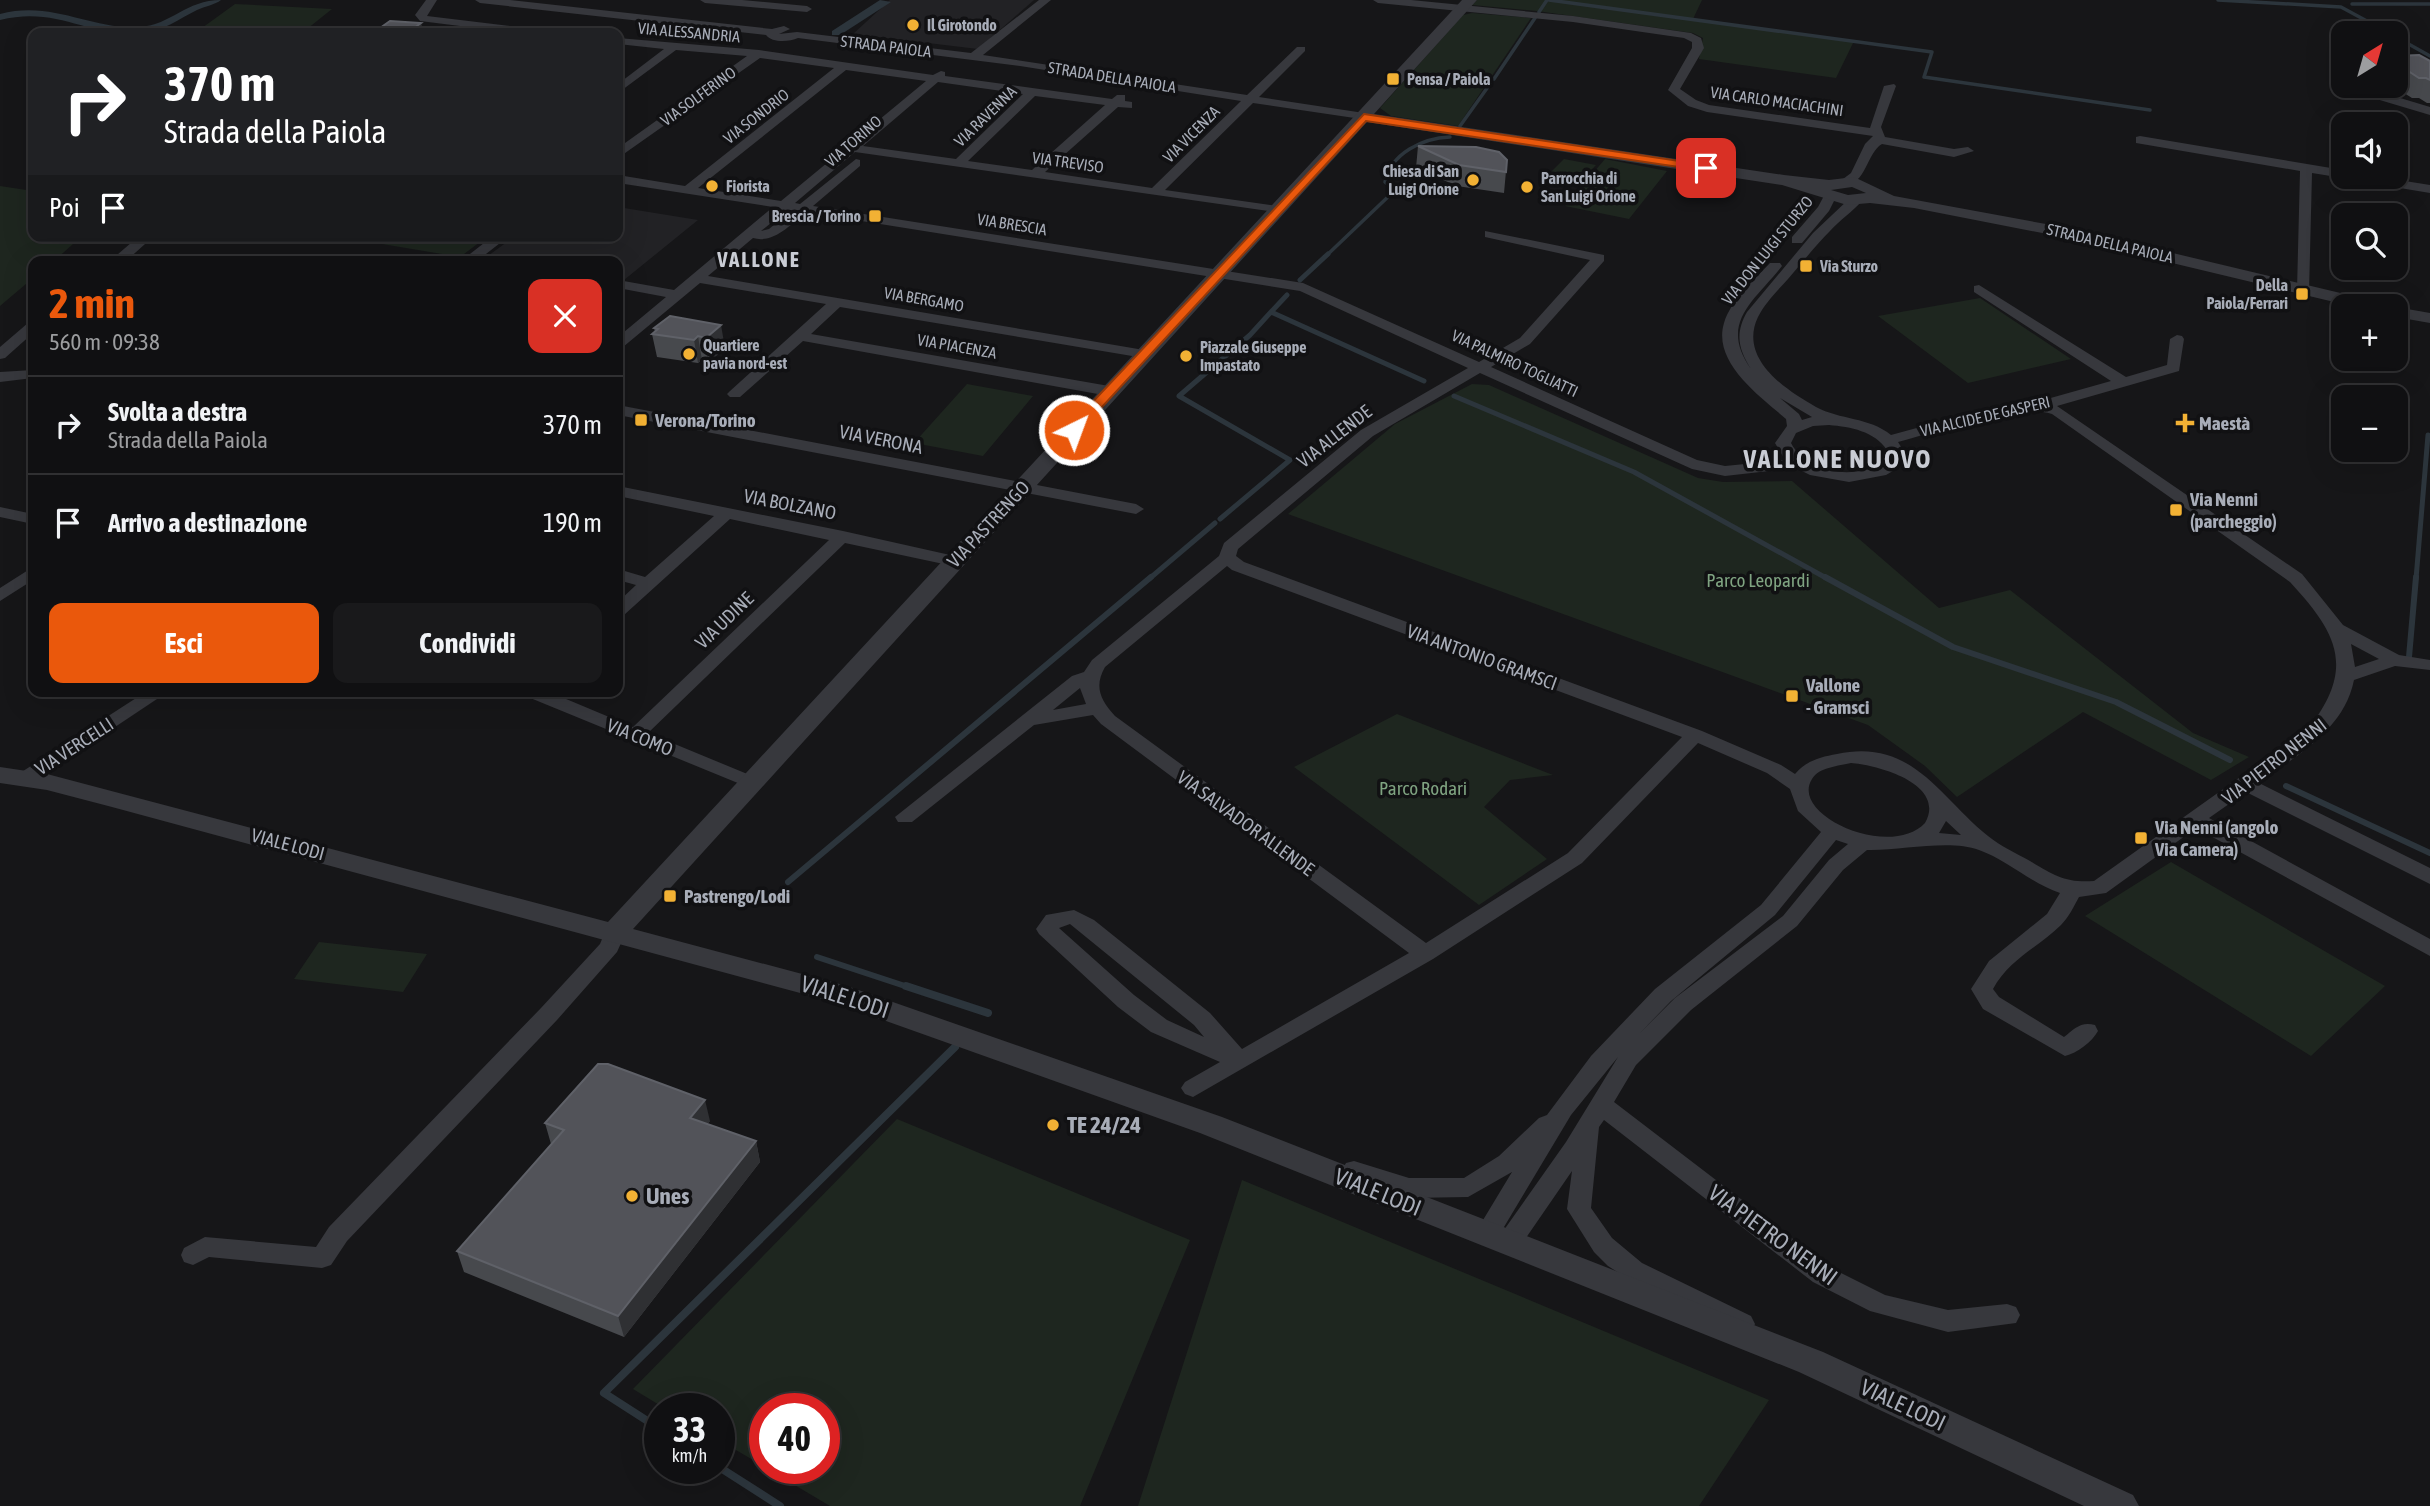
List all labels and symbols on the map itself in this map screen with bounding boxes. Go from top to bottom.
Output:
place label: Il Girotondo [927,16,997,34]
marker: Il Girotondo [905,17,921,33]
street label: VIA ALESSANDRIA [637,19,741,45]
north arrow [2331,21,2408,98]
street label: STRADA PAIOLA [840,32,932,61]
street label: STRADA DELLA PAIOLA [1047,58,1177,96]
street label: VIA SOLFERINO [657,63,739,129]
place label: Pensa / Paiola [1407,70,1490,88]
marker: Pensa / Paiola [1385,71,1401,87]
street label: VIA RAVENNA [950,82,1020,150]
street label: VIA CARLO MACIACHINI [1709,83,1845,119]
street label: VIA SONDRIO [720,85,792,147]
street label: VIA VICENZA [1159,102,1223,166]
street label: VIA TORINO [821,112,885,170]
pin [1676,138,1736,198]
street label: VIA TREVISO [1031,148,1105,176]
place label: Chiesa di San Luigi Orione [1382,162,1459,198]
place label: Parrocchia di San Luigi Orione [1541,169,1636,205]
marker: Chiesa di San Luigi Orione [1465,172,1481,188]
place label: Fiorista [726,177,770,195]
marker: Fiorista [704,178,720,194]
marker: Parrocchia di San Luigi Orione [1519,179,1535,195]
street label: VIA DON LUIGI STURZO [1718,192,1816,308]
place label: Brescia / Torino [772,207,861,225]
marker: Brescia / Torino [867,208,883,224]
street label: VIA BRESCIA [976,210,1048,238]
street label: STRADA DELLA PAIOLA [2045,220,2175,266]
district label: VALLONE [716,247,801,271]
place label: Via Sturzo [1819,257,1879,275]
marker: Via Sturzo [1798,258,1814,274]
place label: Della Paiola/Ferrari [2206,276,2288,312]
street label: VIA BERGAMO [883,283,965,315]
marker: Della Paiola/Ferrari [2294,286,2310,302]
street label: VIA PALMIRO TOGLIATTI [1449,326,1581,400]
street label: VIA PIACENZA [916,330,998,362]
place label: Quartiere pavia nord-est [703,336,787,372]
place label: Piazzale Giuseppe Impastato [1200,338,1307,374]
marker: Quartiere pavia nord-est [681,346,697,362]
marker: Piazzale Giuseppe Impastato [1178,348,1194,364]
street label: VIA ALCIDE DE GASPERI [1918,392,2052,440]
position arrow [1037,393,1111,467]
street label: VIA ALLENDE [1293,400,1375,472]
place label: Verona/Torino [654,409,756,431]
marker: Verona/Torino [633,412,649,428]
place label: Maestà [2199,412,2250,434]
marker: Maestà [2177,415,2193,431]
street label: VIA VERONA [837,420,925,458]
district label: VALLONE NUOVO [1743,444,1933,474]
street label: VIA PASTRENGO [942,476,1034,572]
street label: VIA BOLZANO [742,484,838,524]
place label: Via Nenni (parcheggio) [2189,488,2277,532]
marker: Via Nenni (parcheggio) [2168,502,2184,518]
park label: Parco Leopardi [1706,569,1810,591]
street label: VIA UDINE [690,587,758,653]
street label: VIA ANTONIO GRAMSCI [1404,620,1560,694]
place label: Vallone - Gramsci [1805,674,1869,718]
marker: Vallone - Gramsci [1784,688,1800,704]
street label: VIA VERCELLI [31,713,117,779]
street label: VIA PIETRO NENNI [2217,713,2331,809]
street label: VIA COMO [604,714,676,760]
street label: VIA SALVADOR ALLENDE [1173,766,1319,880]
park label: Parco Rodari [1379,777,1467,799]
place label: Via Nenni (angolo Via Camera) [2154,816,2279,860]
street label: VIALE LODI [249,824,327,864]
marker: Via Nenni (angolo Via Camera) [2133,830,2149,846]
place label: Pastrengo/Lodi [684,885,790,907]
marker: Pastrengo/Lodi [662,888,678,904]
street label: VIALE LODI [798,971,892,1023]
place label: TE 24/24 [1067,1112,1141,1138]
marker: TE 24/24 [1045,1117,1061,1133]
street label: VIALE LODI [1331,1163,1425,1221]
street label: VIA PIETRO NENNI [1704,1180,1842,1290]
place label: Unes [646,1183,689,1209]
marker: Unes [624,1188,640,1204]
street label: VIALE LODI [1856,1374,1950,1436]
speed limit sign: 40 [749,1393,840,1484]

